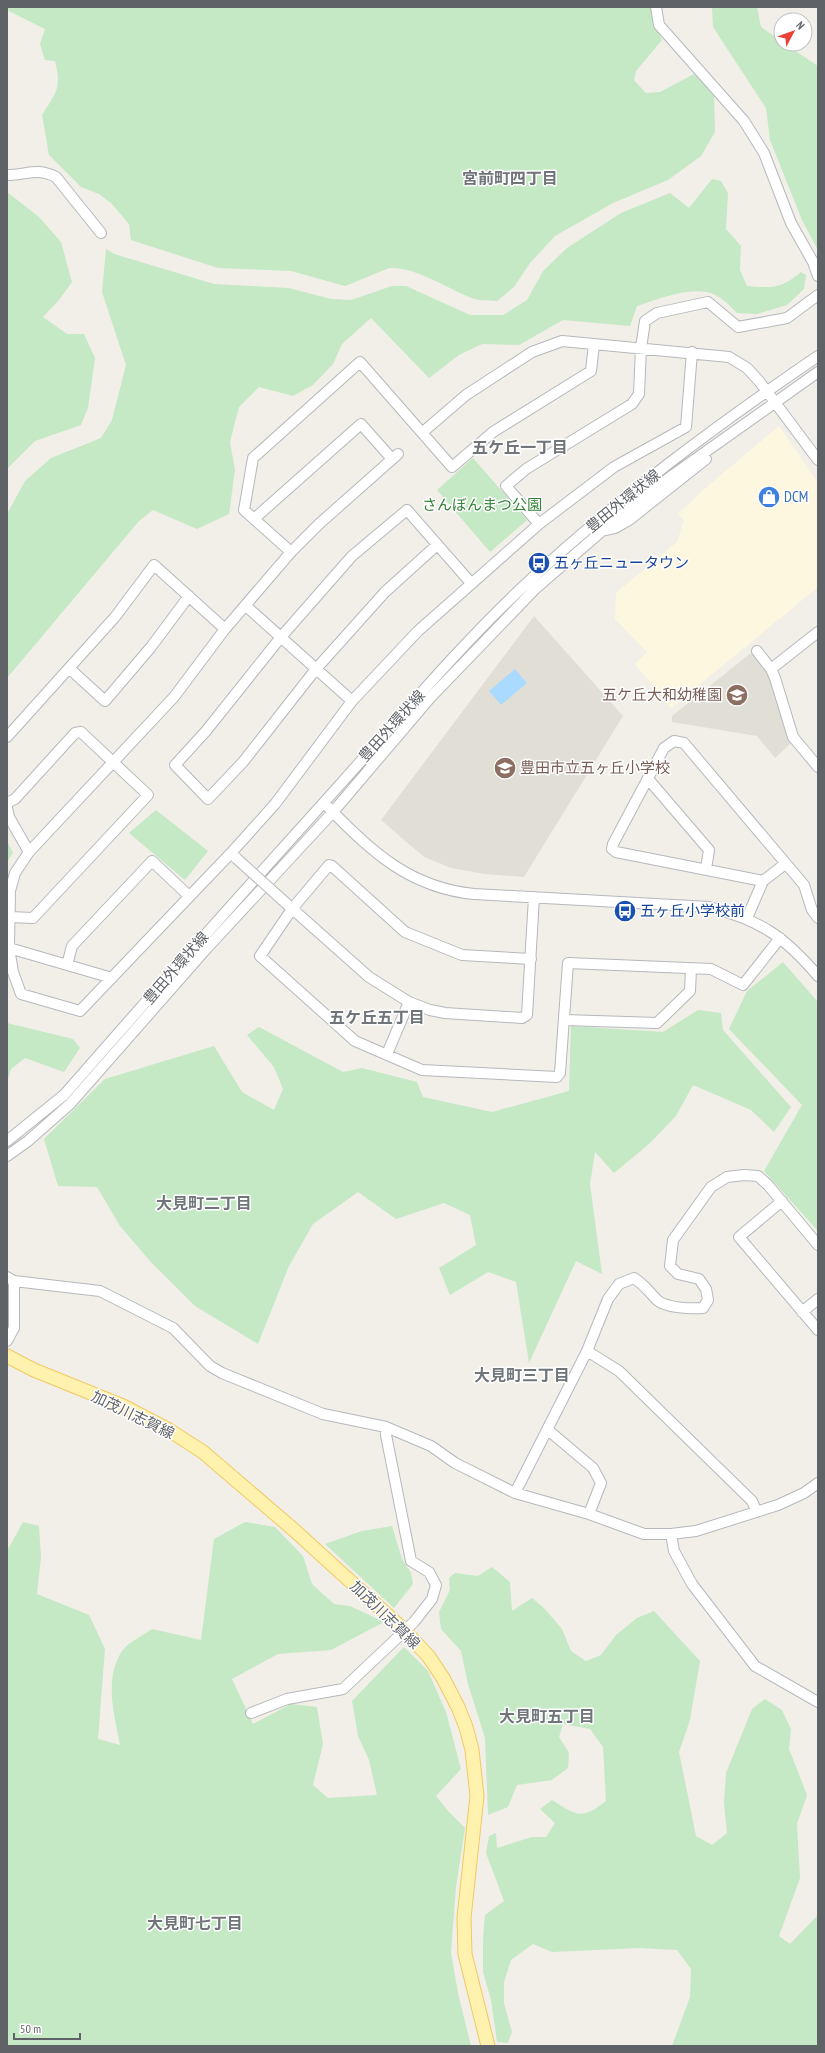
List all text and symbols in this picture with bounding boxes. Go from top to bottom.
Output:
north arrow [773,12,813,52]
text: N [793,19,808,32]
district label: 宮前町四丁目 [462,168,558,188]
district label: 五ケ丘一丁目 [472,437,568,457]
street label: 豊田外環状線 [582,465,664,536]
shop icon: DCM [756,484,782,510]
place label: DCM [784,487,808,506]
park label: さんぼんまつ公園 [422,495,542,514]
bus stop icon: 五ヶ丘ニュータウン [526,550,552,576]
place label: 五ヶ丘ニュータウン [554,553,689,572]
school or university icon: 五ケ丘大和幼稚園 [724,682,750,708]
place label: 五ケ丘大和幼稚園 [602,685,722,704]
street label: 豊田外環状線 [354,686,429,765]
school or university icon: 豊田市立五ヶ丘小学校 [492,755,518,781]
place label: 豊田市立五ヶ丘小学校 [520,758,670,777]
bus stop icon: 五ヶ丘小学校前 [612,898,638,924]
place label: 五ヶ丘小学校前 [640,901,745,920]
street label: 豊田外環状線 [139,927,212,1008]
district label: 五ケ丘五丁目 [329,1007,425,1027]
district label: 大見町二丁目 [156,1193,252,1213]
district label: 大見町三丁目 [474,1365,570,1385]
street label: 加茂川志賀線 [89,1386,178,1443]
street label: 加茂川志賀線 [346,1577,424,1653]
district label: 大見町五丁目 [499,1706,595,1726]
district label: 大見町七丁目 [147,1913,243,1933]
scale bar [14,2015,80,2041]
text: 50 m [20,2021,41,2036]

